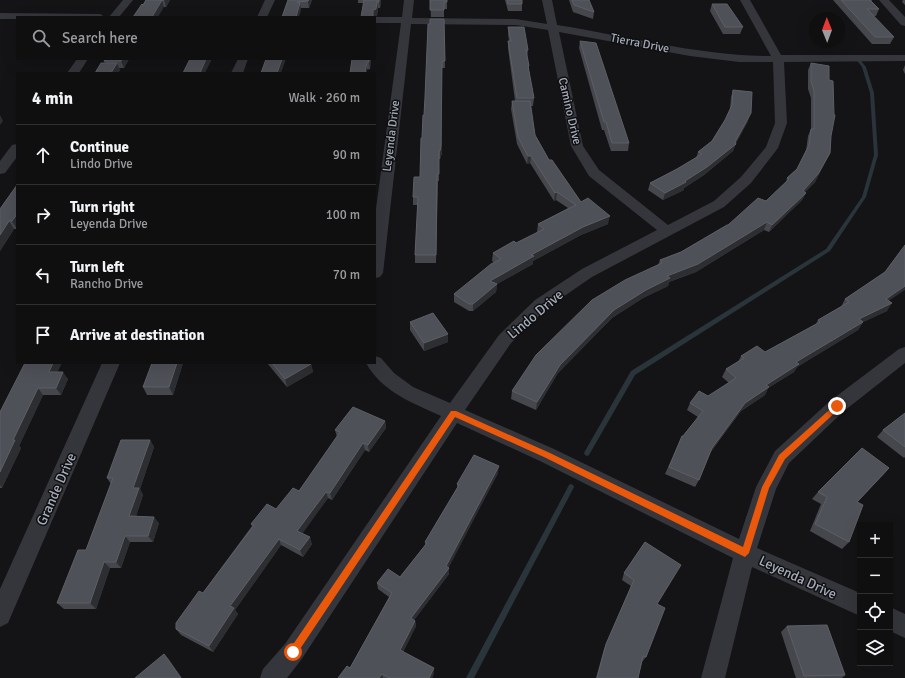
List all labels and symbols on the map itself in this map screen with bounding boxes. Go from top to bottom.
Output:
north arrow [809,12,845,48]
street label: Tierra Drive [609,30,671,57]
street label: Camino Drive [555,76,585,146]
street label: Leyenda Drive [380,100,403,173]
street label: Lindo Drive [504,286,567,343]
route end [828,397,846,415]
street label: Grande Drive [33,450,80,528]
street label: Leyenda Drive [756,552,839,603]
route start [284,643,302,661]

